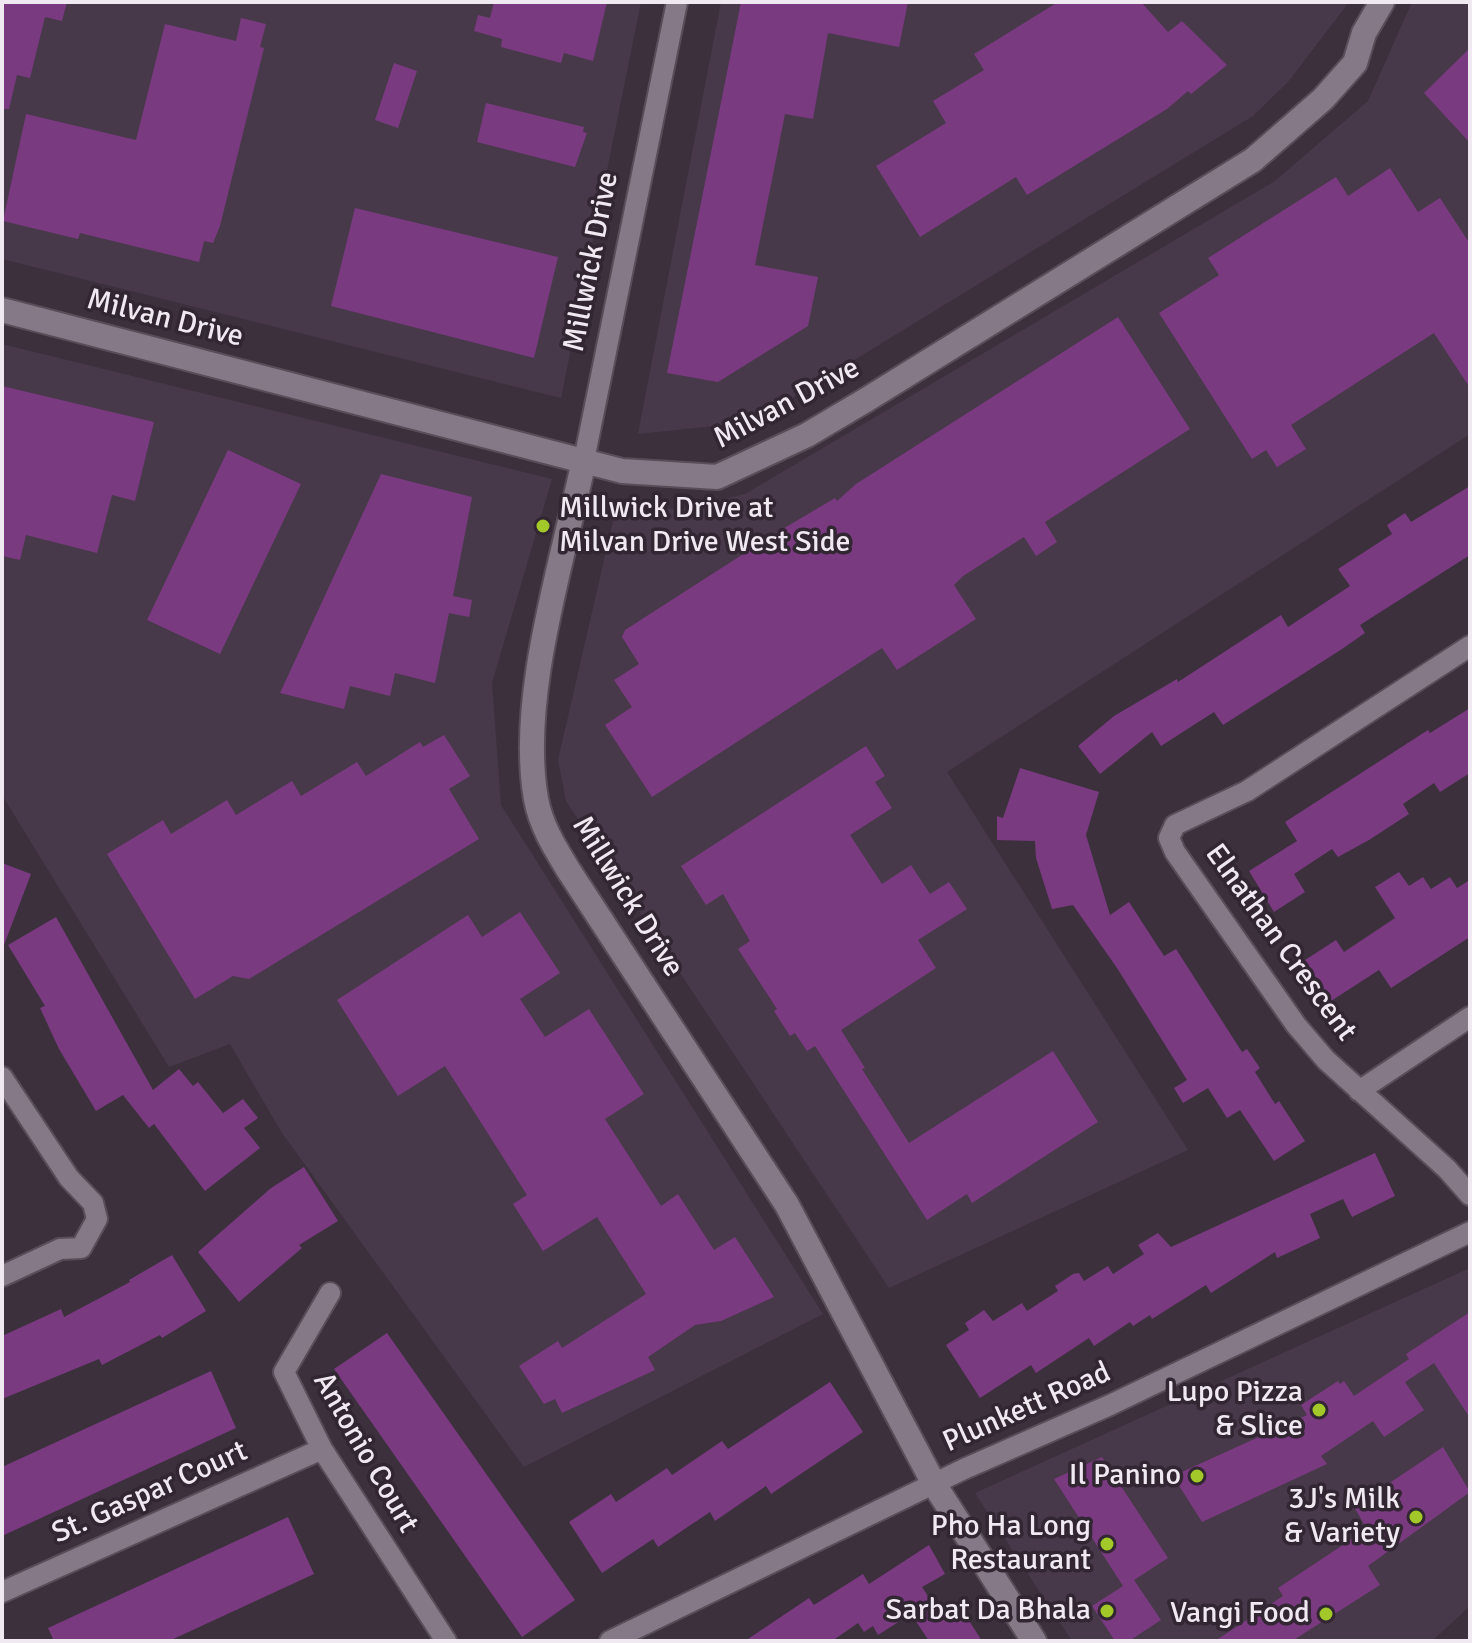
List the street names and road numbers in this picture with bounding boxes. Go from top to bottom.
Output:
street label: Millwick Drive [557,169,627,355]
street label: Milvan Drive [83,282,247,356]
street label: Milvan Drive [708,351,866,457]
street label: Millwick Drive [563,810,691,984]
street label: Elnathan Crescent [1196,837,1364,1049]
street label: Plunkett Road [938,1355,1116,1461]
street label: Antonio Court [305,1366,425,1540]
street label: St. Gaspar Court [47,1434,253,1552]

